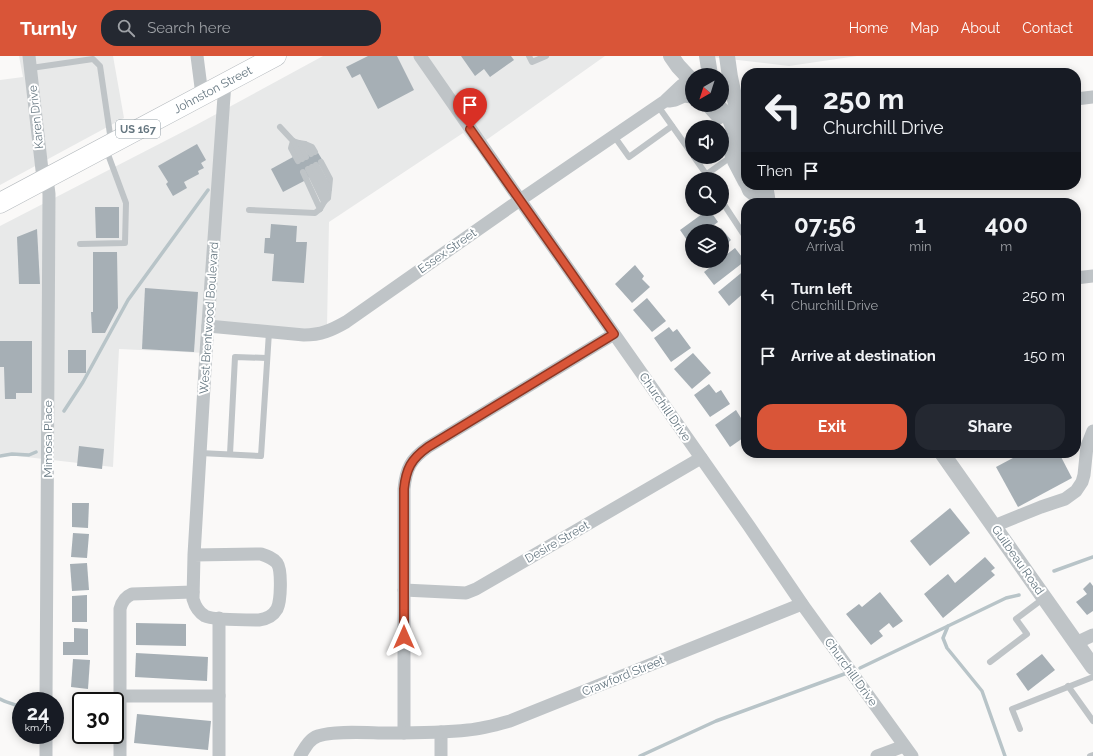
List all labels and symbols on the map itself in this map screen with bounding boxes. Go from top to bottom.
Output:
street label: Johnston Street [171,63,254,116]
north arrow [685,68,729,112]
street label: Karen Drive [26,84,46,150]
pin [453,88,487,129]
road number: US 167 [116,120,160,138]
street label: Essex Street [415,226,479,276]
street label: West Brentwood Boulevard [197,241,221,395]
street label: Churchill Drive [636,370,694,444]
street label: Mimosa Place [41,400,55,478]
street label: Desire Street [523,518,591,566]
street label: Guilbeau Road [989,523,1047,597]
position arrow [383,616,425,658]
street label: Churchill Drive [822,635,880,709]
street label: Crawford Street [580,653,666,699]
speed limit sign: 30 [72,692,124,744]

